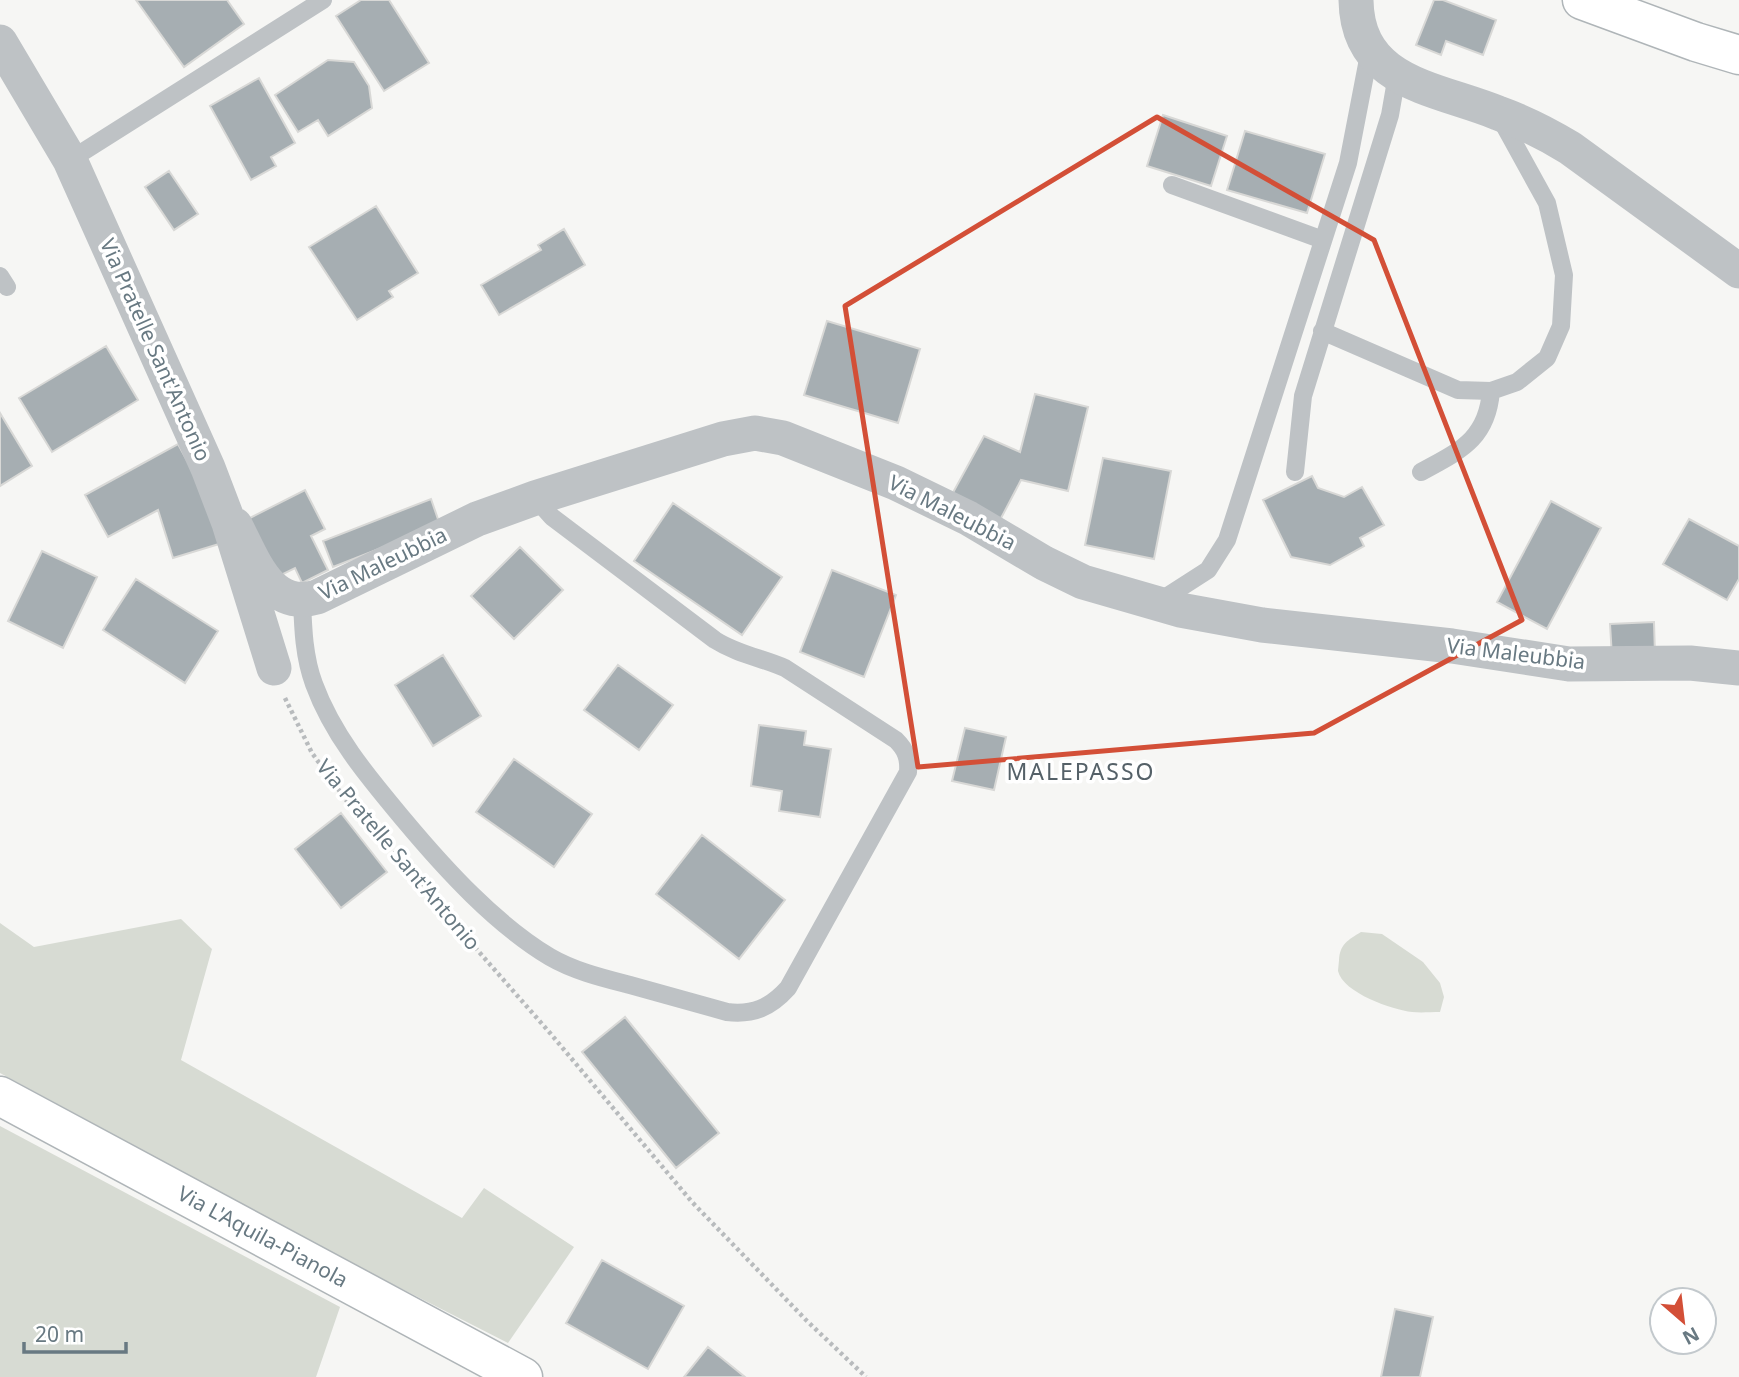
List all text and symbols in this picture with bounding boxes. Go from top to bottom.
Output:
street label: Via Pratelle Sant'Antonio [94,234,218,465]
street label: Via Maleubbia [884,468,1021,556]
street label: Via Maleubbia [314,520,451,606]
street label: Via Maleubbia [1445,631,1587,675]
street label: Via Pratelle Sant'Antonio [311,753,487,956]
district label: MALEPASSO [1006,755,1156,787]
street label: Via L'Aquila-Pianola [173,1179,353,1293]
north arrow [1648,1286,1718,1356]
scale bar [24,1310,126,1354]
text: 20 m [35,1320,84,1348]
text: N [1678,1321,1704,1351]

